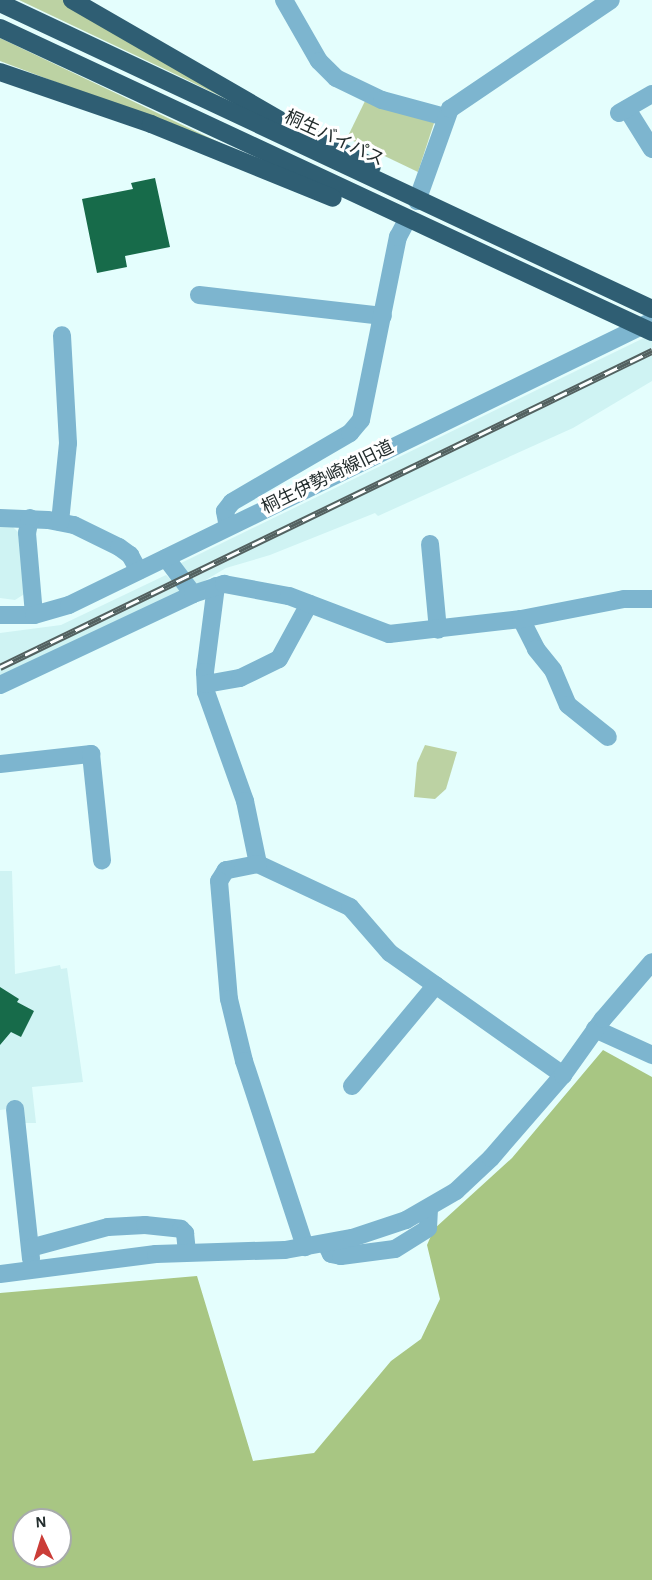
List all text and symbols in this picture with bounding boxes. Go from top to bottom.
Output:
street label: 桐生バイパス [280,106,388,172]
street label: 桐生伊勢崎線旧道 [259,437,397,519]
north arrow [12,1508,72,1568]
text: N [35,1514,47,1530]

